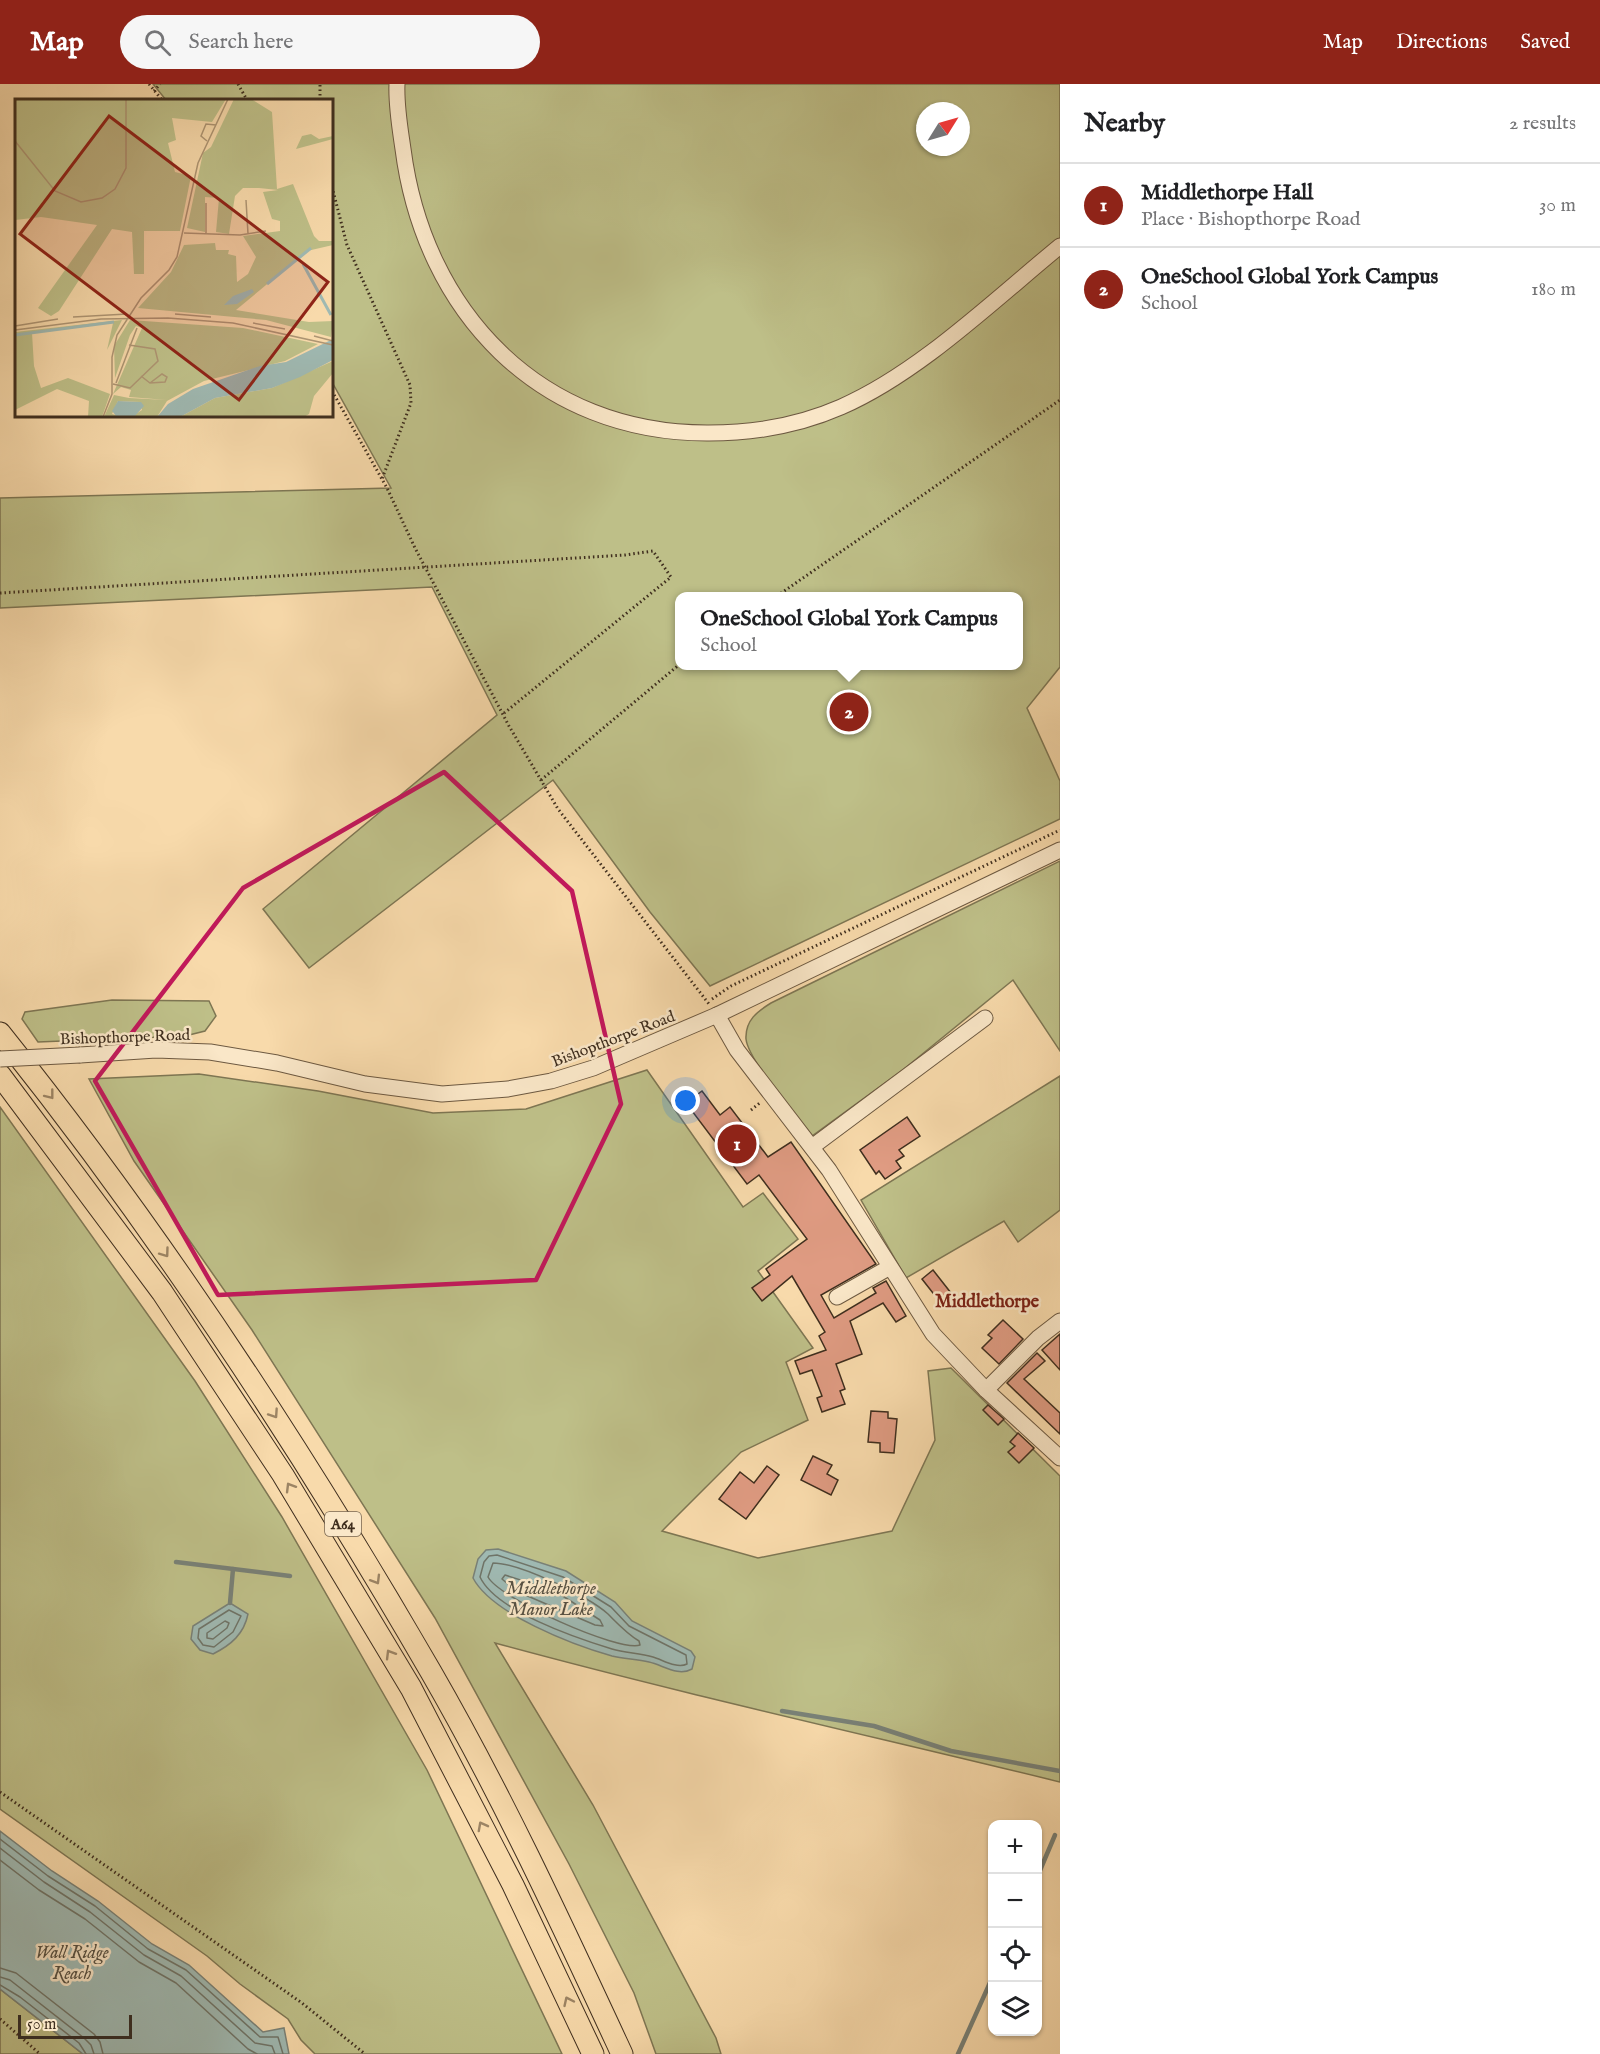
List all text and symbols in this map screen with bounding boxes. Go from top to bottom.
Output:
search box [120,15,540,69]
text: Map [30,25,84,60]
icon: search [141,26,174,59]
text: Search here [189,28,293,56]
text: Map [1323,29,1363,56]
text: Directions [1396,29,1487,56]
text: Saved [1520,29,1570,56]
inset map [15,99,333,417]
north arrow [916,102,970,156]
text: Nearby [1084,107,1165,140]
text: 2 results [1509,111,1576,136]
text: Middlethorpe Hall [1141,179,1313,207]
text: 1 [1100,193,1107,218]
text: 30 m [1539,193,1576,218]
text: Place · Bishopthorpe Road [1141,207,1360,232]
text: OneSchool Global York Campus [1141,263,1438,291]
text: 2 [1099,277,1108,302]
text: 180 m [1531,277,1576,302]
text: School [1141,291,1197,316]
popup [675,592,1023,670]
text: OneSchool Global York Campus [700,605,998,633]
text: School [700,633,757,658]
pin: 2 [830,690,868,734]
street label: Bishopthorpe Road [549,1007,679,1073]
street label: Bishopthorpe Road [60,1026,191,1050]
your location [671,1086,700,1115]
one-way arrow [42,1089,53,1100]
pin: 1 [718,1122,756,1166]
one-way arrow [158,1246,169,1257]
district label: Middlethorpe [935,1291,1040,1314]
one-way arrow [267,1408,278,1419]
one-way arrow [285,1483,297,1493]
road number: A64 [325,1512,361,1536]
one-way arrow [369,1574,380,1584]
water label: Middlethorpe Manor Lake [506,1578,596,1622]
one-way arrow [386,1650,398,1660]
map controls [988,1820,1042,2036]
button: + [988,1820,1042,1874]
one-way arrow [478,1821,490,1832]
button: − [988,1874,1042,1928]
button: locate [988,1928,1042,1982]
water label: Wall Ridge Reach [35,1942,109,1986]
button: layers [988,1982,1042,2036]
one-way arrow [563,1997,575,2008]
scale bar [18,2012,132,2040]
text: 50 m [27,2015,56,2035]

